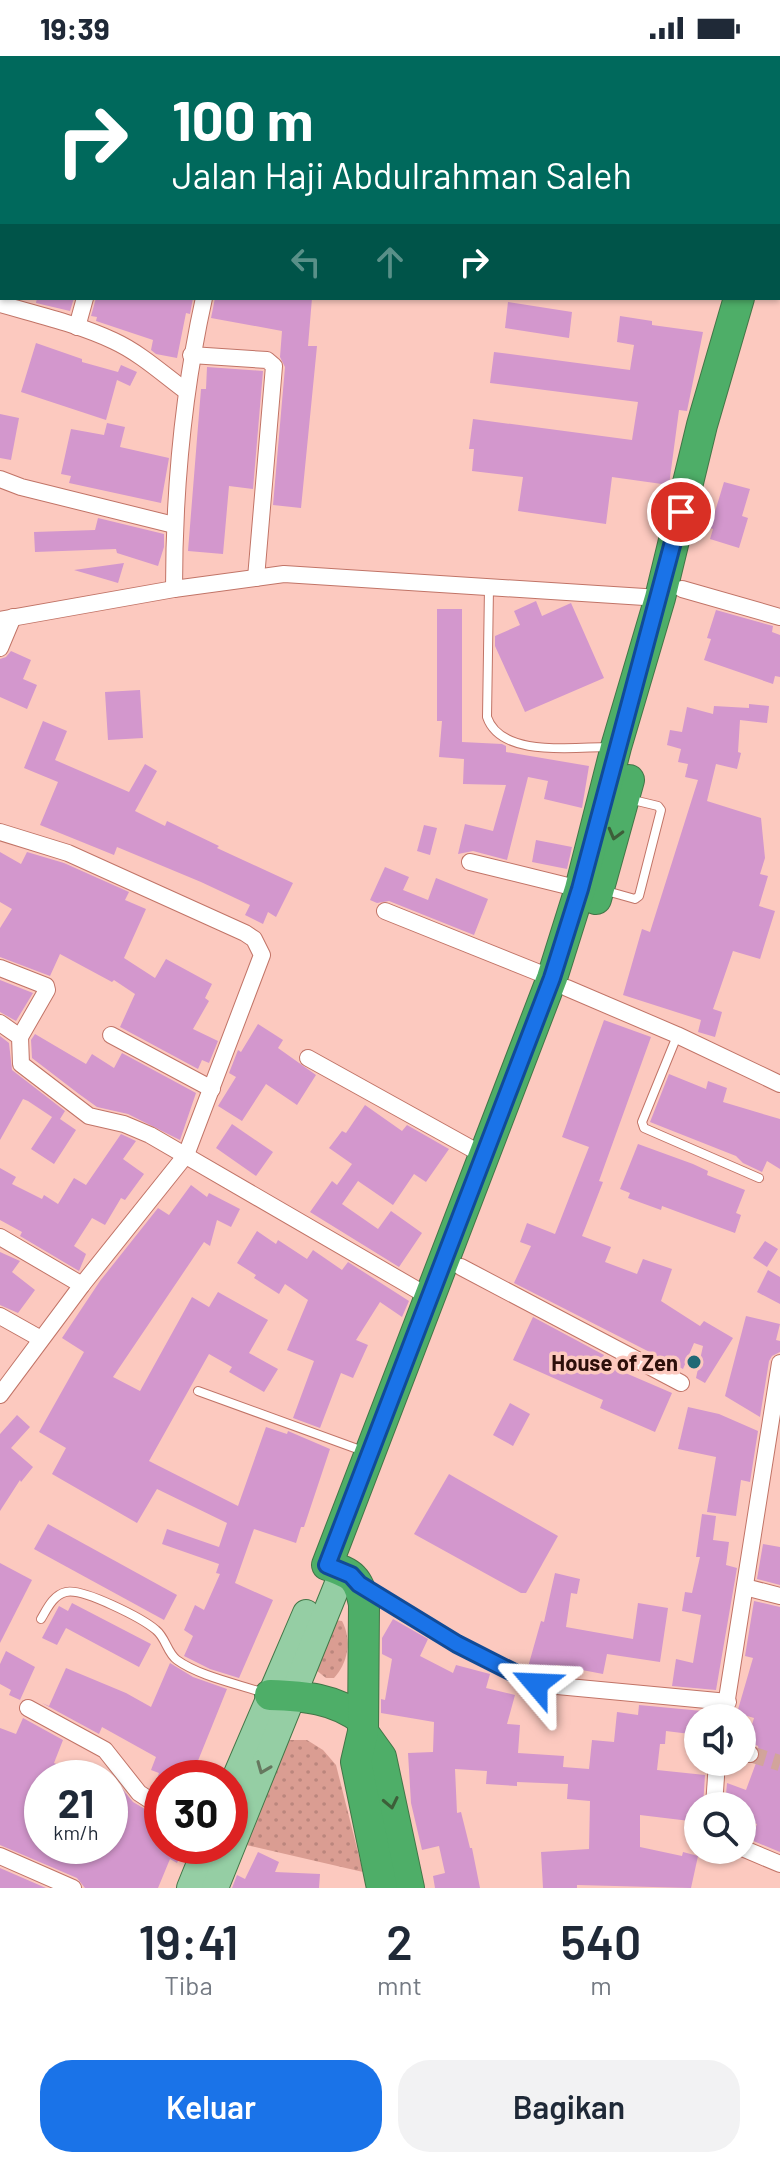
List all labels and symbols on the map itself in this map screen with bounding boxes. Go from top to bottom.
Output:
pin [647,478,715,546]
one-way arrow [608,826,624,840]
place label: House of Zen [551,1349,678,1375]
marker: House of Zen [685,1353,703,1371]
position arrow [494,1642,578,1726]
speed limit sign: 30 [144,1760,248,1864]
one-way arrow [256,1760,273,1774]
one-way arrow [382,1796,399,1809]

